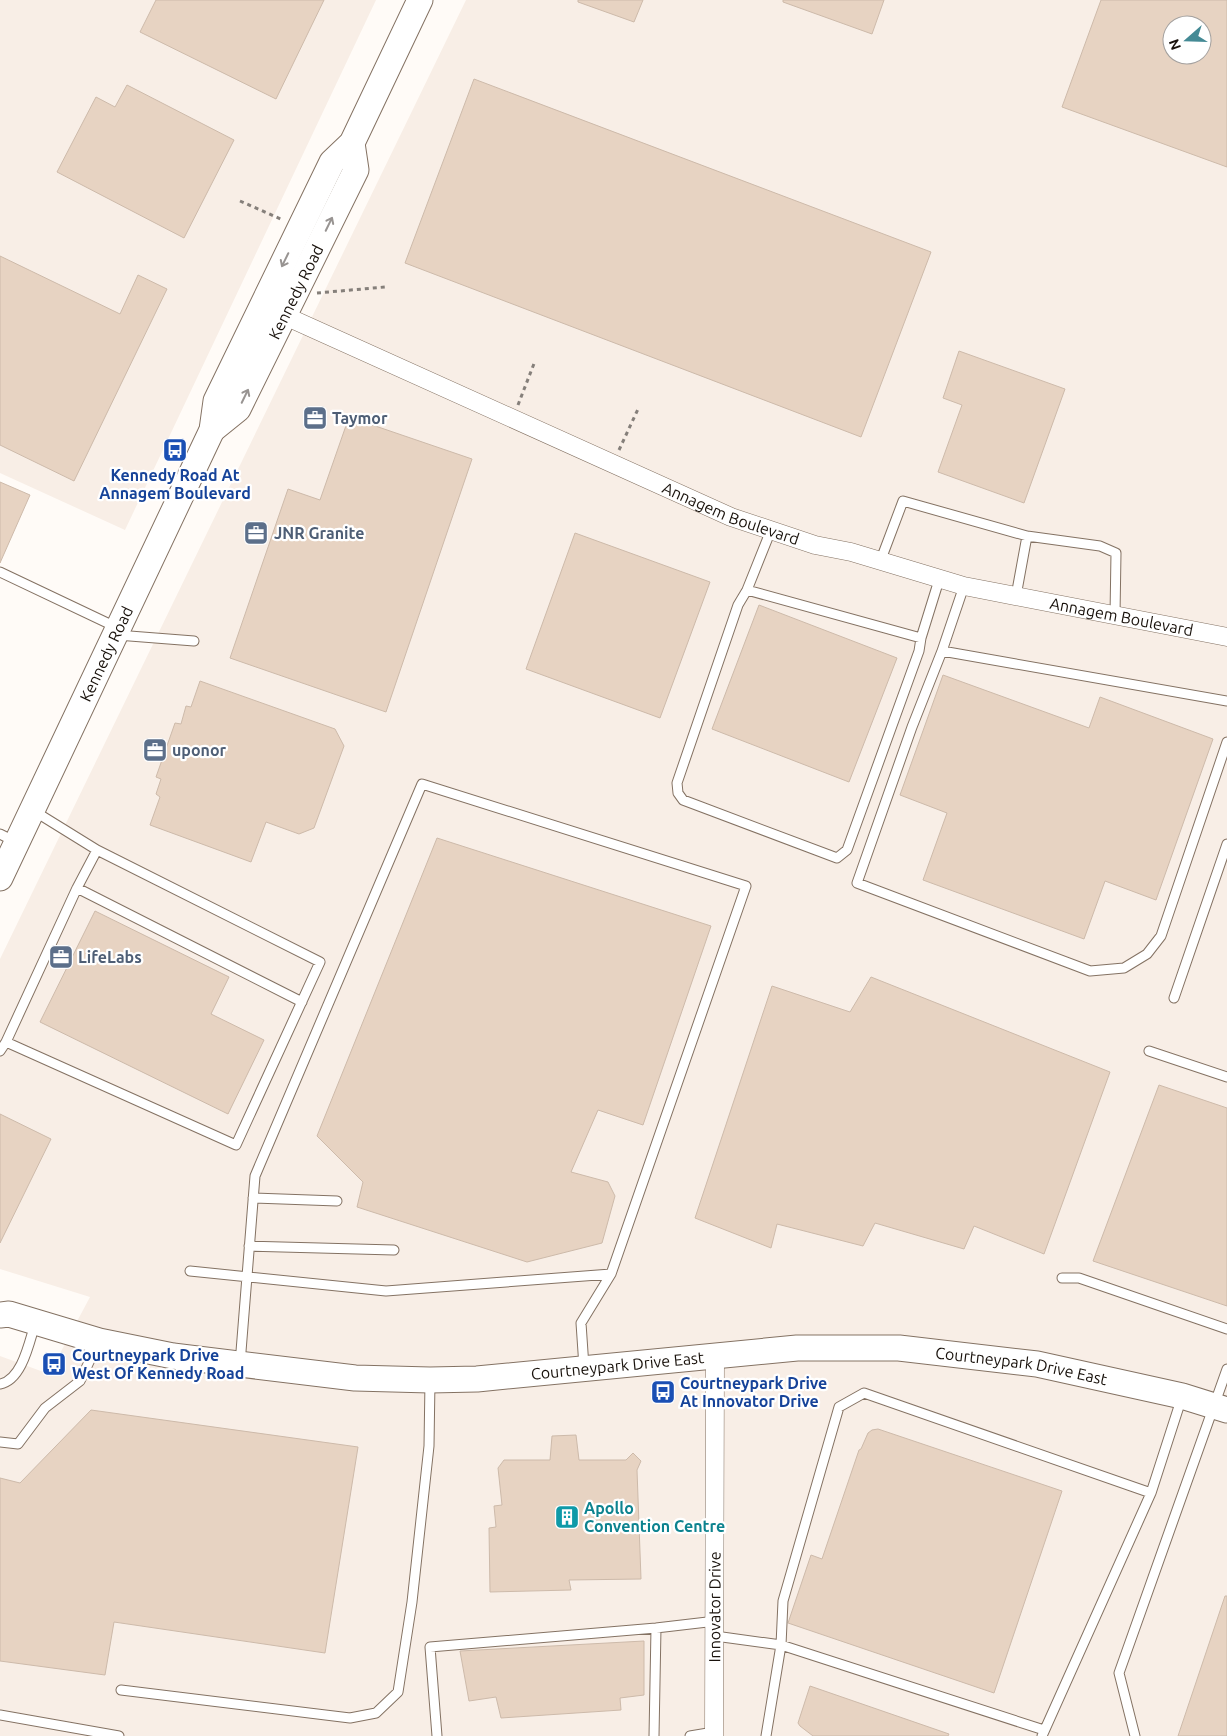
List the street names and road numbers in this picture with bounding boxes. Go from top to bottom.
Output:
street label: Kennedy Road [265,242,327,342]
street label: Annagem Boulevard [660,478,802,548]
street label: Annagem Boulevard [1048,594,1195,639]
street label: Kennedy Road [76,603,136,704]
street label: Courtneypark Drive East [934,1343,1110,1388]
street label: Courtneypark Drive East [530,1348,706,1383]
street label: Innovator Drive [705,1551,723,1663]

